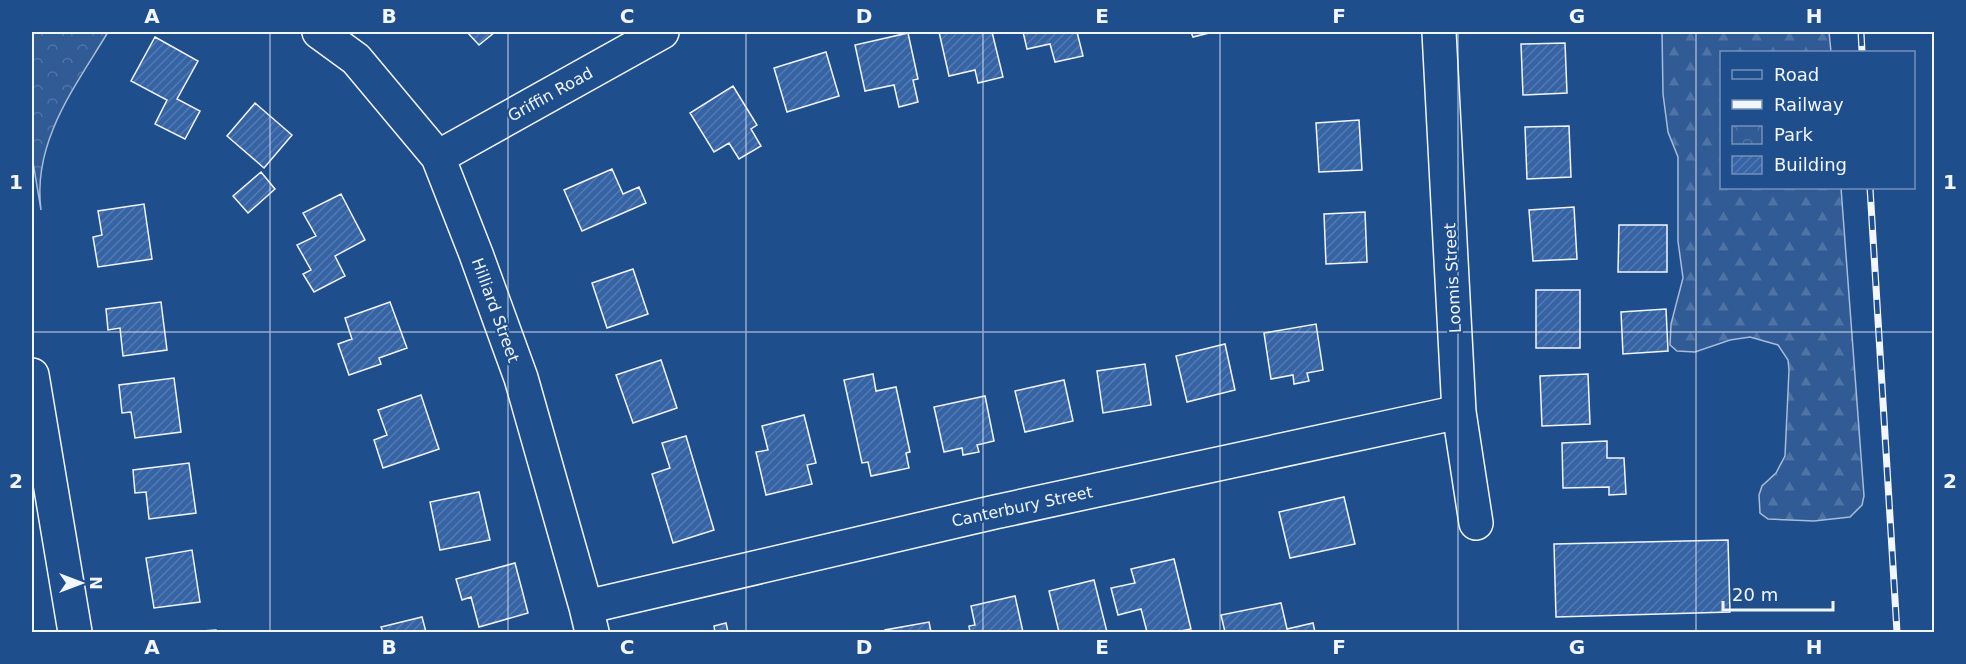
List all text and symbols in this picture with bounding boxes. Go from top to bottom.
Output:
text: A [144,4,160,28]
text: B [381,4,397,28]
text: C [620,4,634,28]
text: D [856,4,872,28]
text: E [1095,4,1109,28]
text: F [1332,4,1346,28]
text: G [1569,4,1585,28]
text: H [1806,4,1822,28]
legend [1720,51,1915,189]
street label: Griffin Road [504,63,596,126]
text: Road [1774,64,1819,85]
text: Railway [1774,94,1844,115]
text: Park [1774,124,1813,145]
text: Building [1774,154,1847,175]
text: 1 [9,170,23,194]
text: 1 [1943,170,1957,194]
street label: Loomis Street [1440,222,1465,334]
street label: Hilliard Street [468,255,523,365]
text: 2 [9,469,23,493]
text: 2 [1943,469,1957,493]
street label: Canterbury Street [950,482,1094,531]
north arrow [51,553,111,613]
scale bar [1723,574,1832,612]
text: N [86,576,105,590]
text: 20 m [1732,584,1778,605]
text: A [144,635,160,659]
text: B [381,635,397,659]
text: C [620,635,634,659]
text: D [856,635,872,659]
text: E [1095,635,1109,659]
text: F [1332,635,1346,659]
text: G [1569,635,1585,659]
text: H [1806,635,1822,659]

